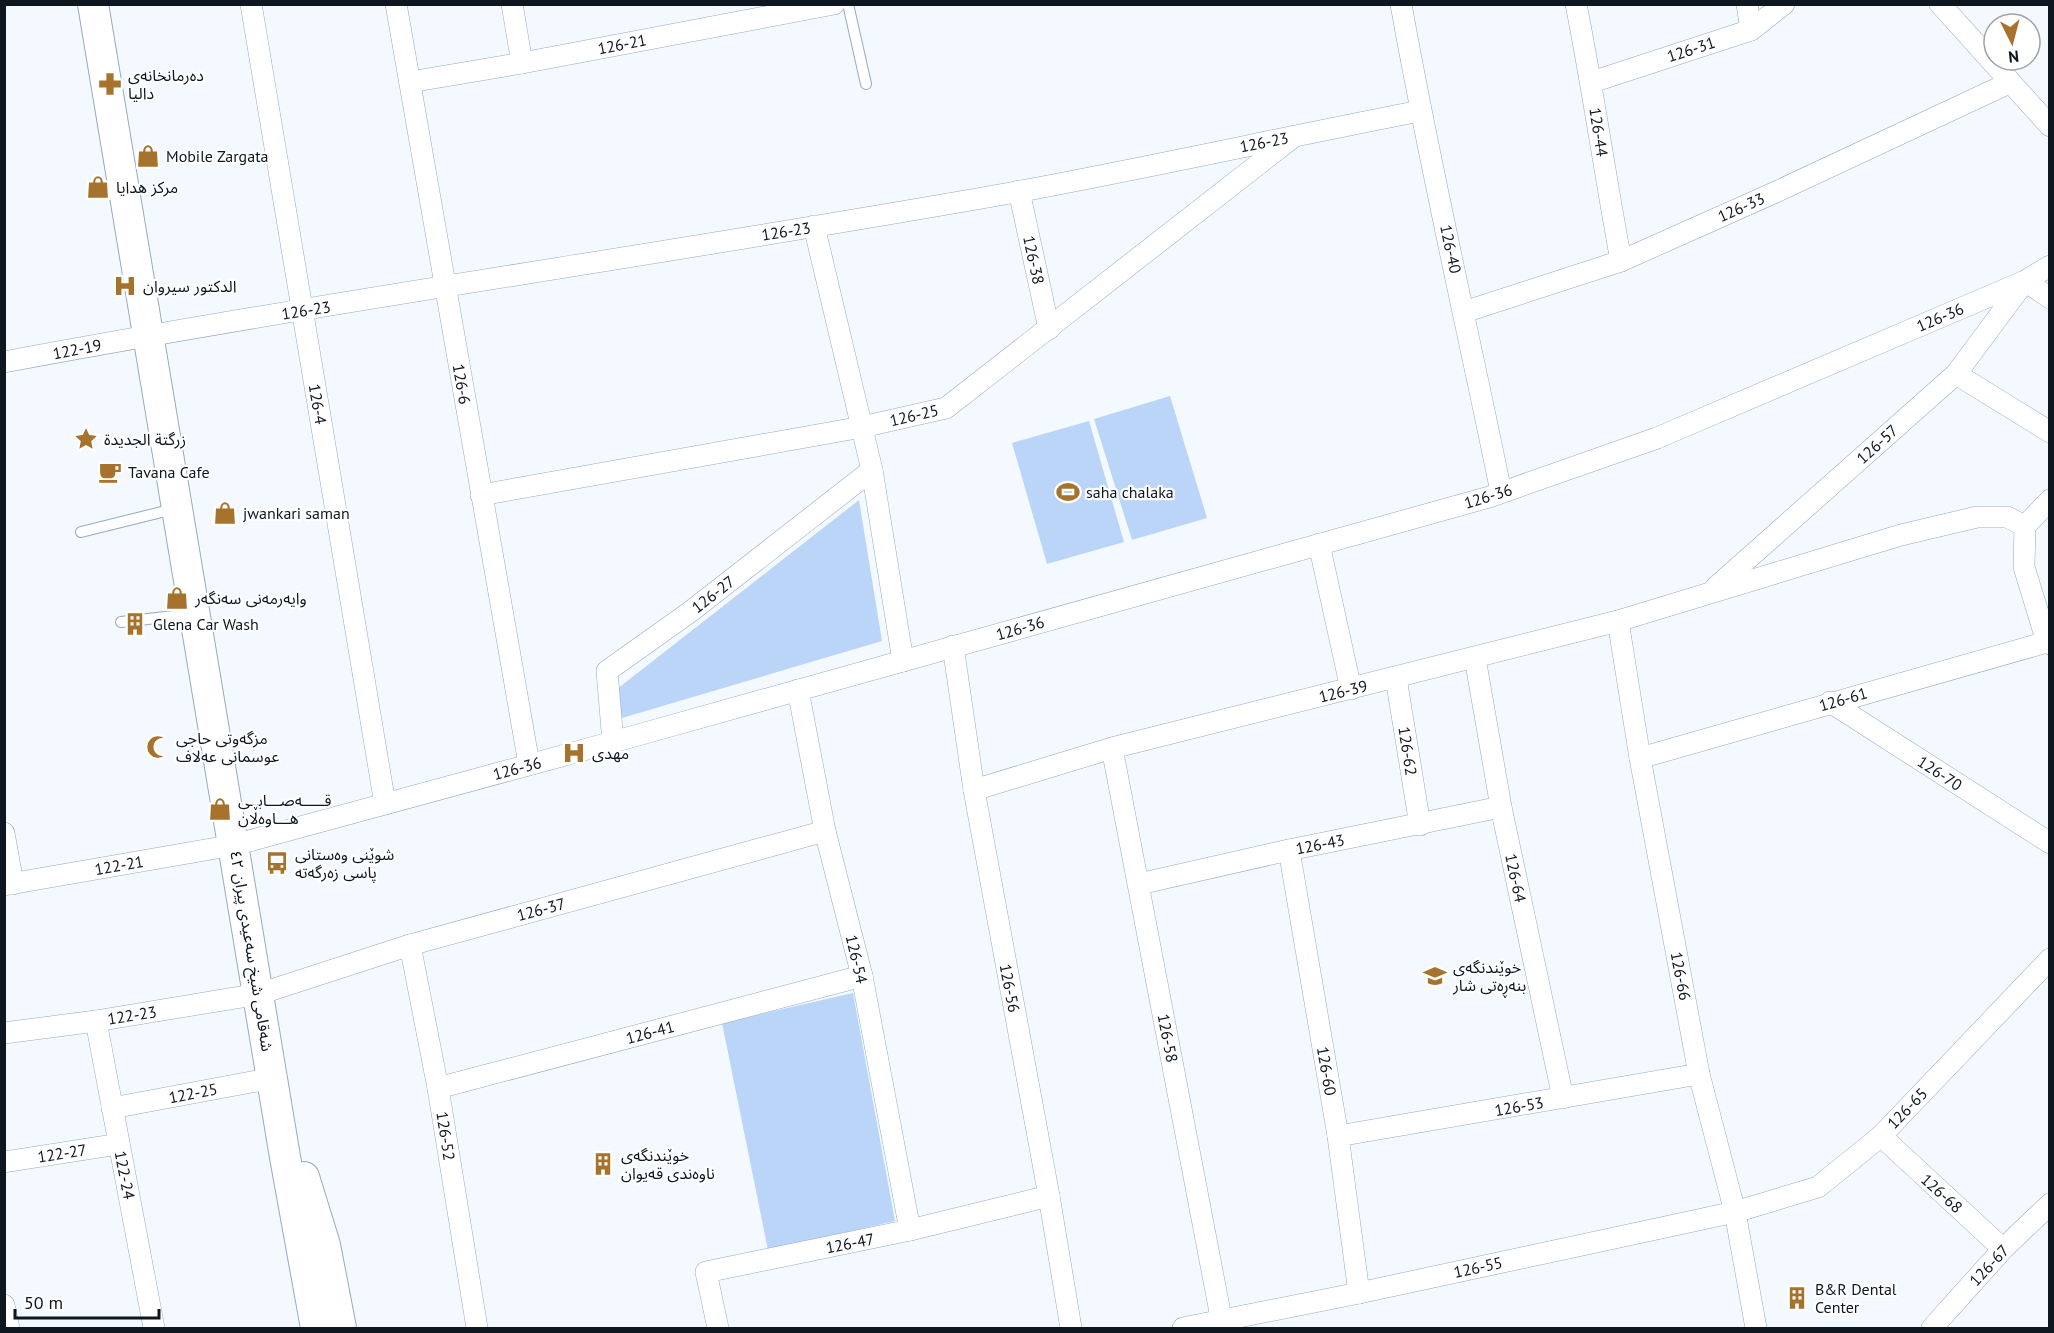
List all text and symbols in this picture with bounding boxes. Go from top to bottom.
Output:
north arrow [1982,12,2042,72]
street label: 126-21 [596,29,648,59]
street label: 126-31 [1664,32,1718,66]
text: N [2007,46,2020,67]
place label: دەرمانخانەی دالیا [128,65,204,103]
pharmacy icon: دەرمانخانەی دالیا [97,71,123,97]
street label: 126-44 [1585,106,1613,158]
street label: 126-23 [1238,127,1290,157]
shop icon: Mobile Zargata [135,143,161,169]
place label: Mobile Zargata [166,146,269,166]
shop icon: مركز هدايا [85,174,111,200]
place label: مركز هدايا [116,177,178,197]
street label: 126-33 [1714,188,1768,226]
street label: 126-23 [760,217,812,245]
street label: 126-40 [1436,223,1466,275]
street label: 126-38 [1019,234,1049,286]
hospital icon: الدكتور سيروان [112,273,138,299]
place label: الدكتور سيروان [143,276,237,296]
street label: 126-23 [280,296,332,324]
street label: 126-36 [1913,298,1967,336]
street label: 122-19 [51,334,103,364]
street label: 126-6 [449,362,475,406]
street label: 126-4 [305,382,331,426]
street label: 126-25 [888,400,940,430]
street label: 126-57 [1852,420,1902,468]
place icon: زرگتة الجديدة [73,426,99,452]
place label: زرگتة الجديدة [104,429,186,449]
cafe icon: Tavana Cafe [97,459,123,485]
place label: Tavana Cafe [128,462,210,482]
sports icon: saha chalaka [1055,479,1081,505]
street label: 126-36 [1461,479,1515,513]
place label: saha chalaka [1086,482,1174,502]
shop icon: jwankari saman [212,500,238,526]
place label: jwankari saman [243,503,350,523]
street label: 126-27 [687,571,739,617]
shop icon: وایەرمەنی سەنگەر [164,585,190,611]
place label: وایەرمەنی سەنگەر [194,588,307,608]
building icon: Glena Car Wash [122,611,148,637]
street label: 126-36 [994,612,1046,644]
place label: Glena Car Wash [153,614,259,634]
street label: 126-39 [1317,675,1369,707]
street label: 126-61 [1817,683,1869,715]
street label: 126-62 [1394,725,1422,777]
place label: مزگەوتی حاجی عوسمانی عەلاف [176,728,279,766]
mosque icon: مزگەوتی حاجی عوسمانی عەلاف [145,734,171,760]
hospital icon: مهدی [561,740,587,766]
place label: مهدی [592,743,629,763]
street label: 126-70 [1914,751,1966,795]
street label: 126-36 [491,752,543,784]
place label: قـــــەصـــابــی هـــاوەڵان [238,790,331,828]
shop icon: قـــــەصـــابــی هـــاوەڵان [207,796,233,822]
street label: 126-43 [1294,829,1346,859]
place label: شوێنی وەستانی پاسی زەرگەتە [295,844,394,883]
street label: شەقامی شیخ سەعیدی پیران ٤٢ [223,849,278,1053]
bus stop icon: شوێنی وەستانی پاسی زەرگەتە [264,850,290,876]
street label: 122-21 [93,851,145,879]
street label: 126-64 [1501,852,1531,904]
street label: 126-37 [515,893,567,925]
street label: 126-54 [842,933,872,986]
street label: 126-66 [1666,950,1696,1002]
place label: خوێندنگەی بنەڕەتی شار [1452,957,1526,999]
street label: 126-56 [995,962,1025,1014]
school or university icon: خوێندنگەی بنەڕەتی شار [1422,963,1448,989]
street label: 122-23 [106,1001,158,1029]
street label: 126-58 [1153,1012,1183,1064]
street label: 126-41 [624,1016,676,1048]
street label: 126-60 [1313,1045,1341,1097]
street label: 122-25 [167,1078,219,1108]
street label: 126-65 [1883,1083,1931,1133]
street label: 126-53 [1493,1092,1545,1120]
street label: 126-52 [432,1110,460,1162]
street label: 122-27 [36,1139,88,1167]
place label: خوێندنگەی ناوەندی قەیوان [621,1145,715,1183]
street label: 122-24 [110,1149,140,1201]
building icon: خوێندنگەی ناوەندی قەیوان [590,1151,616,1177]
street label: 126-68 [1917,1169,1967,1217]
street label: 126-47 [824,1228,876,1258]
street label: 126-67 [1965,1240,2013,1290]
street label: 126-55 [1452,1252,1504,1282]
place label: B&R Dental Center [1815,1279,1897,1317]
scale bar [15,1282,159,1320]
building icon: B&R Dental Center [1784,1285,1810,1311]
text: 50 m [24,1291,63,1314]

